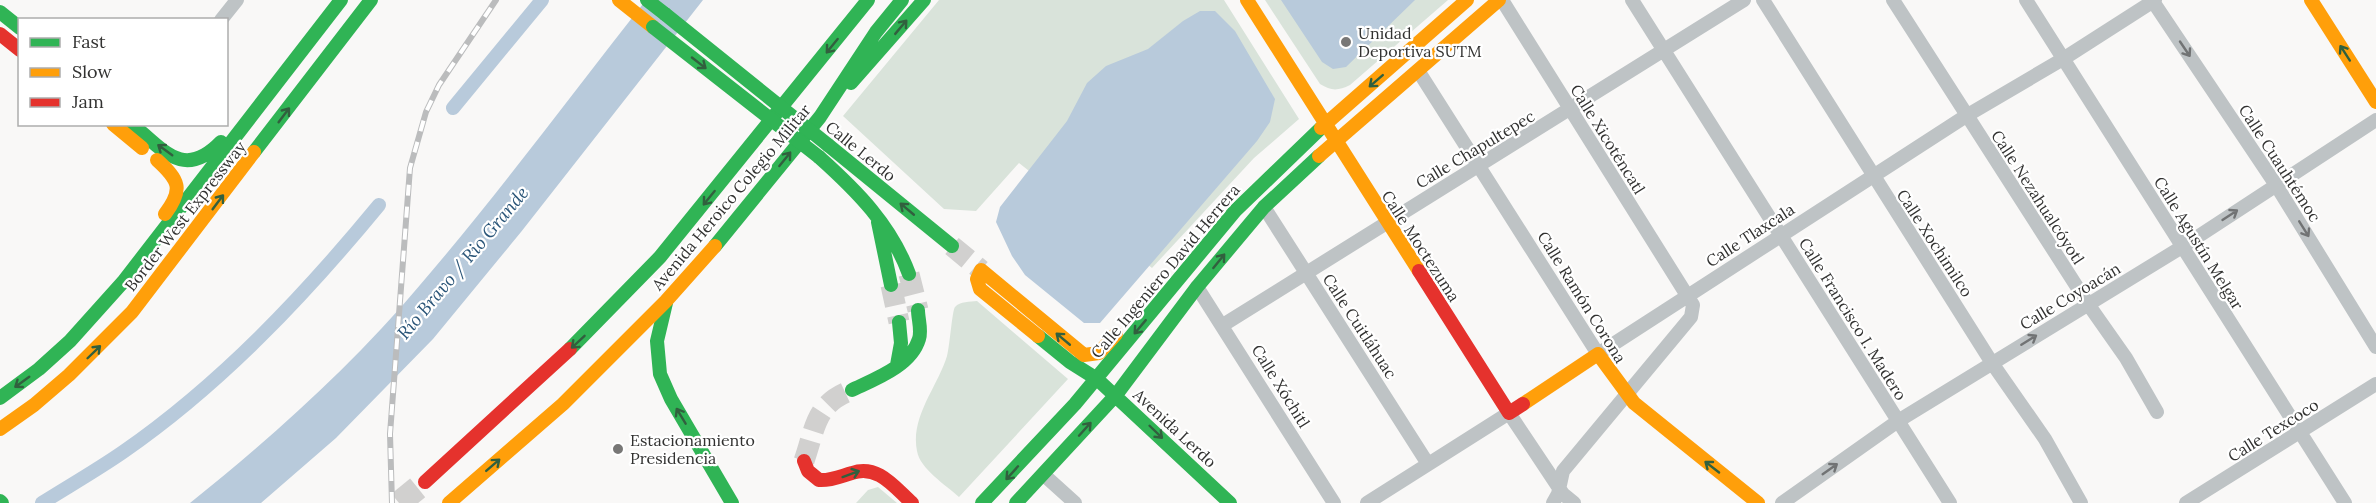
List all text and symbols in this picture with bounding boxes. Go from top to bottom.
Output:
legend [18,18,228,126]
one-way arrow [895,19,908,35]
place label: Unidad Deportiva SUTM [1358,23,1482,61]
text: Fast [72,30,106,53]
marker: Unidad Deportiva SUTM [1339,35,1353,49]
one-way arrow [825,38,838,54]
one-way arrow [2179,40,2191,56]
one-way arrow [2338,45,2350,62]
one-way arrow [691,57,707,70]
text: Slow [72,60,112,83]
one-way arrow [1369,74,1384,88]
street label: Calle Xicoténcatl [1566,81,1650,197]
text: Jam [71,90,104,113]
street label: Avenida Heroico Colegio Militar [647,100,815,295]
street label: Calle Cuauhtémoc [2235,101,2325,225]
street label: Calle Chapultepec [1412,106,1538,192]
one-way arrow [277,107,290,123]
street label: Calle Lerdo [822,117,900,185]
street label: Calle Nezahualcóyotl [1987,126,2089,268]
street label: Border West Expressway [120,137,250,295]
one-way arrow [157,143,173,156]
one-way arrow [778,151,791,167]
street label: Calle Agustín Melgar [2150,173,2248,313]
street label: Calle Ingeniero David Herrera [1086,180,1244,362]
water label: Río Bravo / Rio Grande [392,182,533,344]
street label: Calle Xochimilco [1893,185,1977,301]
street label: Calle Moctezuma [1378,187,1464,305]
one-way arrow [703,190,716,206]
one-way arrow [211,194,224,210]
street label: Calle Tlaxcala [1702,199,1798,271]
one-way arrow [899,203,915,216]
one-way arrow [2221,209,2238,221]
one-way arrow [2298,220,2310,237]
street label: Calle Ramón Corona [1533,227,1631,367]
street label: Calle Francisco I. Madero [1795,234,1911,404]
one-way arrow [1212,253,1225,269]
street label: Calle Coyoacán [2016,258,2124,334]
street label: Calle Cuitláhuac [1319,270,1401,382]
one-way arrow [1133,319,1147,334]
one-way arrow [1055,332,1071,345]
one-way arrow [2020,334,2037,346]
one-way arrow [571,335,586,350]
street label: Calle Xóchitl [1248,341,1314,431]
one-way arrow [86,344,101,359]
one-way arrow [14,376,30,388]
street label: Avenida Lerdo [1129,384,1221,472]
street label: Calle Texcoco [2224,394,2322,466]
one-way arrow [675,408,687,425]
one-way arrow [1078,422,1092,437]
one-way arrow [1148,425,1163,439]
place label: Estacionamiento Presidencia [630,430,755,468]
marker: Estacionamiento Presidencia [611,442,625,456]
one-way arrow [485,458,500,472]
one-way arrow [1704,460,1720,473]
one-way arrow [1822,463,1838,475]
one-way arrow [1005,465,1019,480]
one-way arrow [841,468,860,479]

